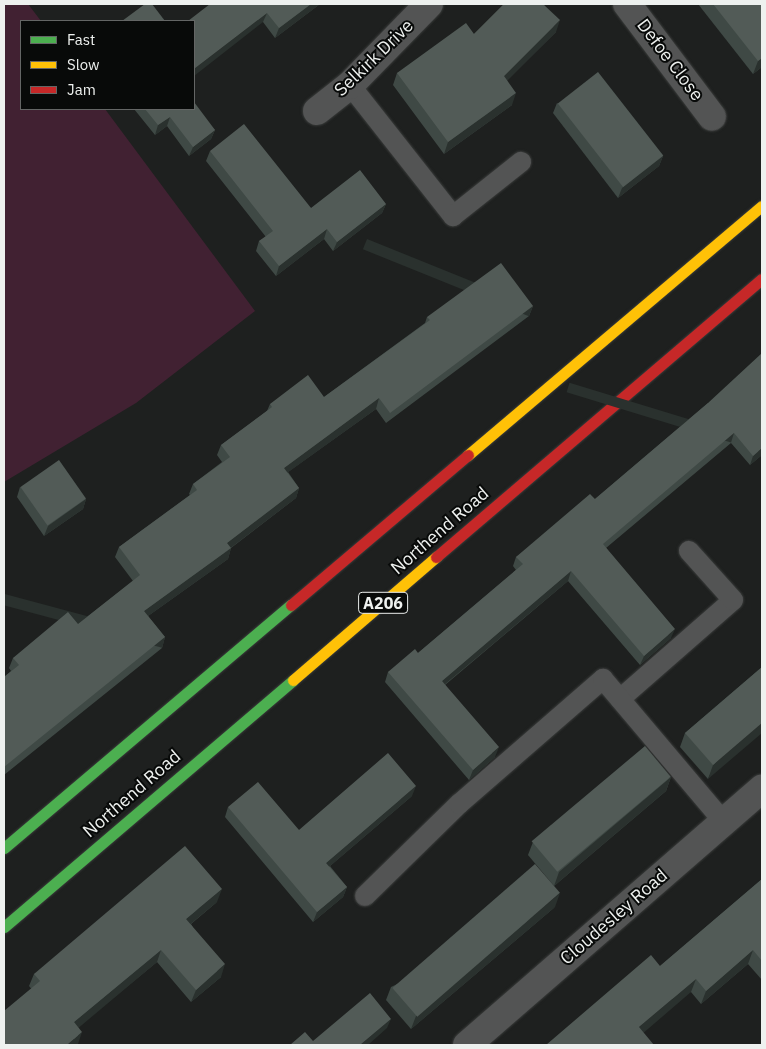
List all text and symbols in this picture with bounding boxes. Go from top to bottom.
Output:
street label: Selkirk Drive [330,15,418,101]
street label: Defoe Close [632,15,708,105]
legend [20,20,195,110]
text: Fast [67,30,95,49]
text: Slow [67,55,100,74]
text: Jam [67,80,96,99]
street label: Northend Road [387,483,493,579]
road number: A206 [358,590,408,616]
street label: Northend Road [79,746,185,842]
street label: Cloudesley Road [556,865,672,969]

